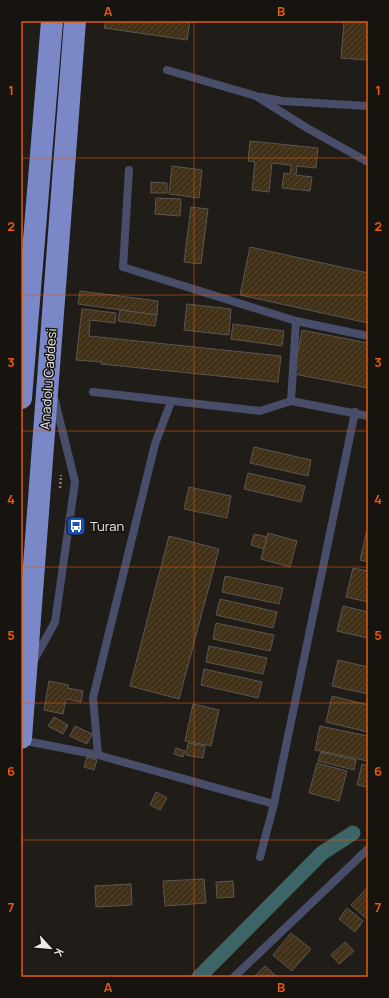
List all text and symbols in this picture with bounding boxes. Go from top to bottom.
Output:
text: A [104,2,113,20]
text: B [277,2,285,20]
text: 1 [8,81,14,99]
text: 1 [375,81,381,99]
text: 2 [7,217,15,235]
text: 2 [374,217,382,235]
street label: Anadolu Caddesi [35,328,61,430]
text: 3 [7,353,15,371]
text: 3 [374,353,382,371]
text: 4 [7,490,15,508]
text: 4 [374,490,382,508]
bus stop icon: Turan [65,515,87,537]
place label: Turan [90,517,124,535]
text: 5 [7,626,15,644]
text: 5 [374,626,382,644]
text: 6 [7,762,15,780]
text: 6 [374,762,382,780]
text: 7 [8,898,15,916]
text: 7 [375,898,382,916]
north arrow [30,928,70,968]
text: K [51,946,68,960]
text: A [104,978,113,996]
text: B [277,978,285,996]

